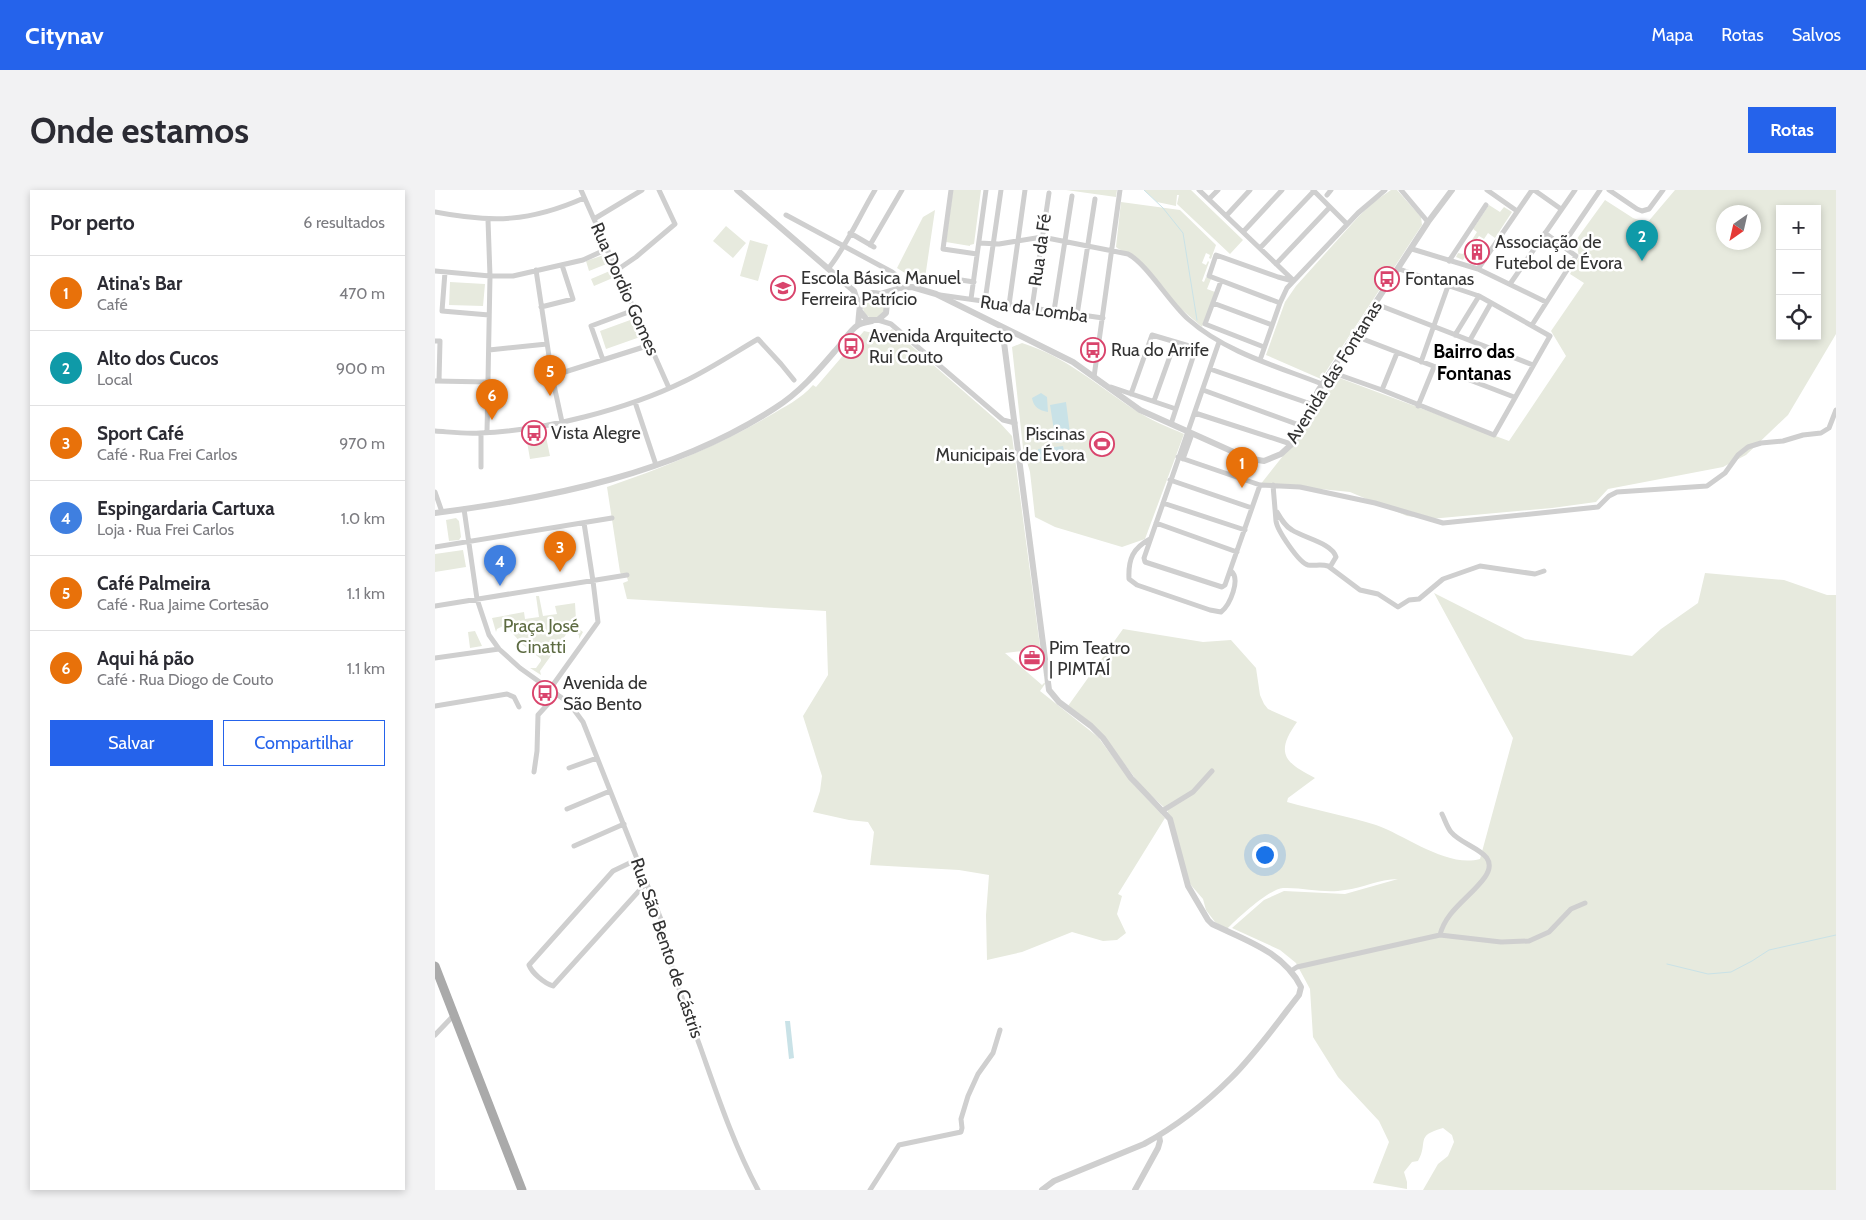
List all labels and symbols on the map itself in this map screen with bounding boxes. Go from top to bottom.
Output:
north arrow [1716,205,1761,250]
street label: Rua da Fé [1024,212,1056,288]
street label: Rua Dordio Gomes [586,219,664,359]
pin: 2 [1626,220,1658,261]
place label: Associação de Futebol de Évora [1495,231,1623,274]
building icon: Associação de Futebol de Évora [1464,239,1490,265]
bus stop icon: Fontanas [1374,266,1400,292]
place label: Escola Básica Manuel Ferreira Patrício [801,267,962,310]
place label: Fontanas [1405,268,1474,290]
school or university icon: Escola Básica Manuel Ferreira Patrício [770,275,796,301]
street label: Rua da Lomba [979,291,1090,327]
street label: Avenida das Fontanas [1281,296,1387,448]
place label: Avenida Arquitecto Rui Couto [869,325,1013,368]
bus stop icon: Avenida Arquitecto Rui Couto [838,333,864,359]
bus stop icon: Rua do Arrife [1080,337,1106,363]
place label: Rua do Arrife [1111,339,1209,361]
district label: Bairro das Fontanas [1433,340,1515,385]
pin: 5 [534,355,566,396]
pin: 6 [476,379,508,420]
bus stop icon: Vista Alegre [521,420,547,446]
place label: Vista Alegre [551,422,641,444]
place label: Piscinas Municipais de Évora [936,423,1085,466]
sports icon: Piscinas Municipais de Évora [1089,431,1115,457]
pin: 1 [1226,447,1258,488]
pin: 3 [544,531,576,572]
pin: 4 [484,545,516,586]
park label: Praça José Cinatti [503,615,579,658]
place label: Pim Teatro | PIMTAÍ [1049,637,1130,680]
office icon: Pim Teatro | PIMTAÍ [1019,645,1045,671]
place label: Avenida de São Bento [563,672,647,715]
bus stop icon: Avenida de São Bento [532,680,558,706]
your location [1252,842,1278,868]
street label: Rua São Bento de Cástris [626,855,708,1041]

